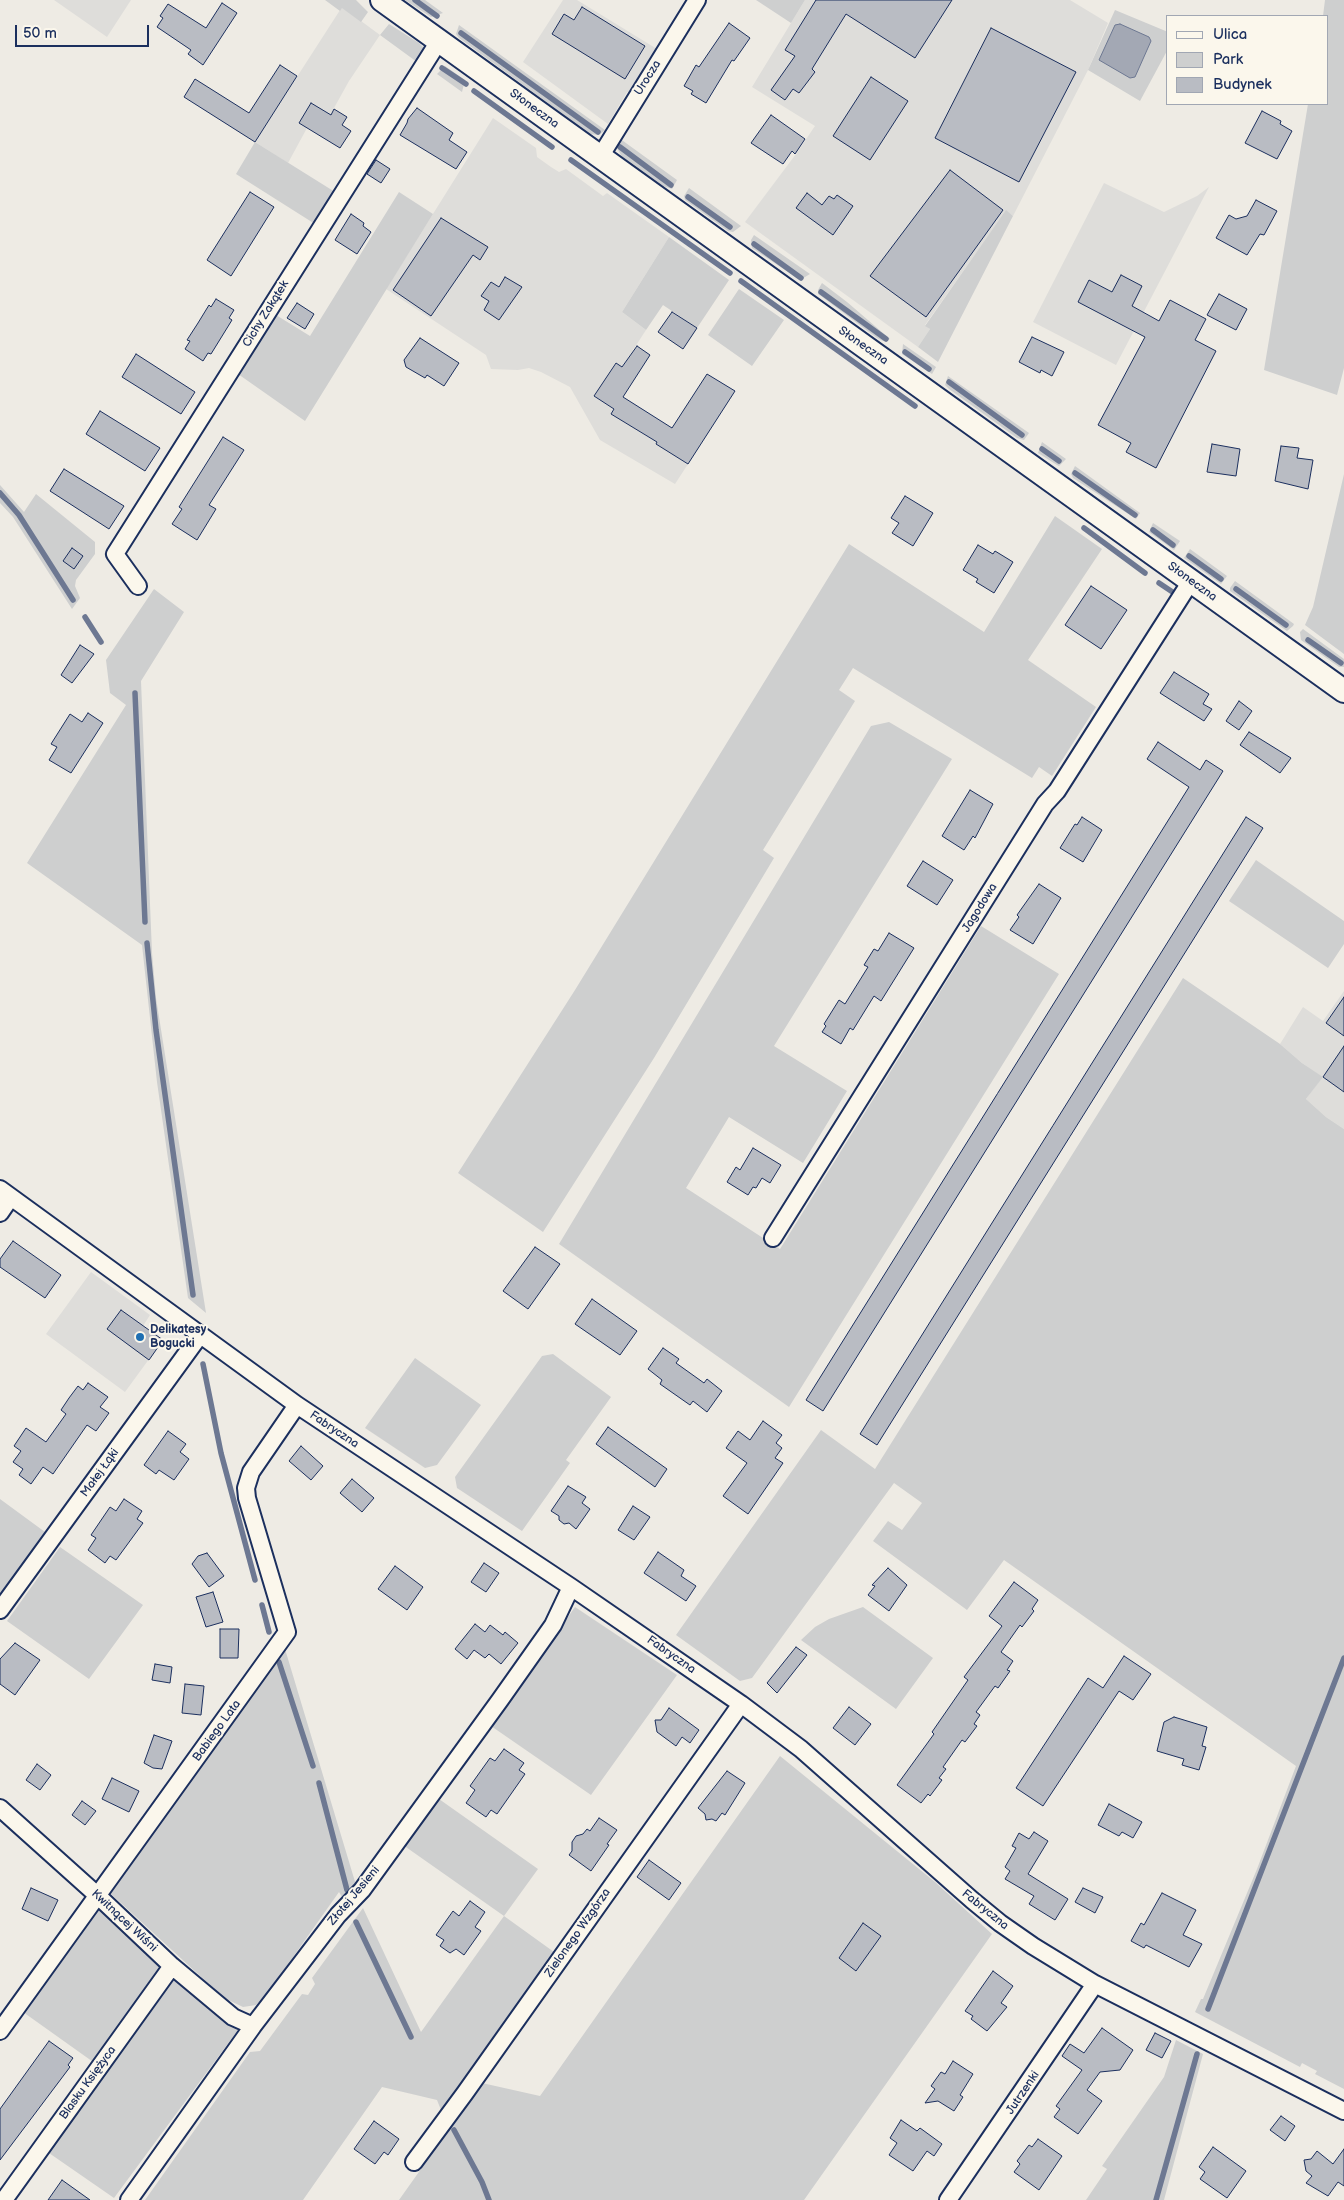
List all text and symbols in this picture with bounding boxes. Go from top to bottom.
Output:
scale bar [18,15,151,47]
legend [1166,15,1329,105]
text: 50 m [23,24,57,43]
text: Ulica [1213,25,1247,44]
text: Park [1213,50,1243,69]
street label: Urocza [632,58,664,98]
text: Budynek [1213,75,1272,94]
street label: Słoneczna [507,86,561,132]
street label: Cichy Zakątek [240,278,292,350]
street label: Słoneczna [835,324,891,368]
street label: Słoneczna [1165,559,1219,605]
street label: Jagodowa [959,881,1001,935]
place label: Delikatesy Bogucki [150,1323,206,1351]
marker: Delikatesy Bogucki [134,1331,146,1343]
street label: Fabryczna [307,1408,361,1452]
street label: Małej Łąki [78,1446,122,1500]
street label: Fabryczna [644,1633,698,1677]
street label: Babiego Lata [190,1698,244,1764]
street label: Złotej Jesieni [325,1863,383,1929]
street label: Zielonego Wzgórza [542,1886,614,1980]
street label: Kwitnącej Wiśni [88,1887,160,1955]
street label: Fabryczna [959,1887,1011,1933]
street label: Blasku Księżyca [57,2044,119,2122]
street label: Jutrzenki [1003,2069,1043,2117]

